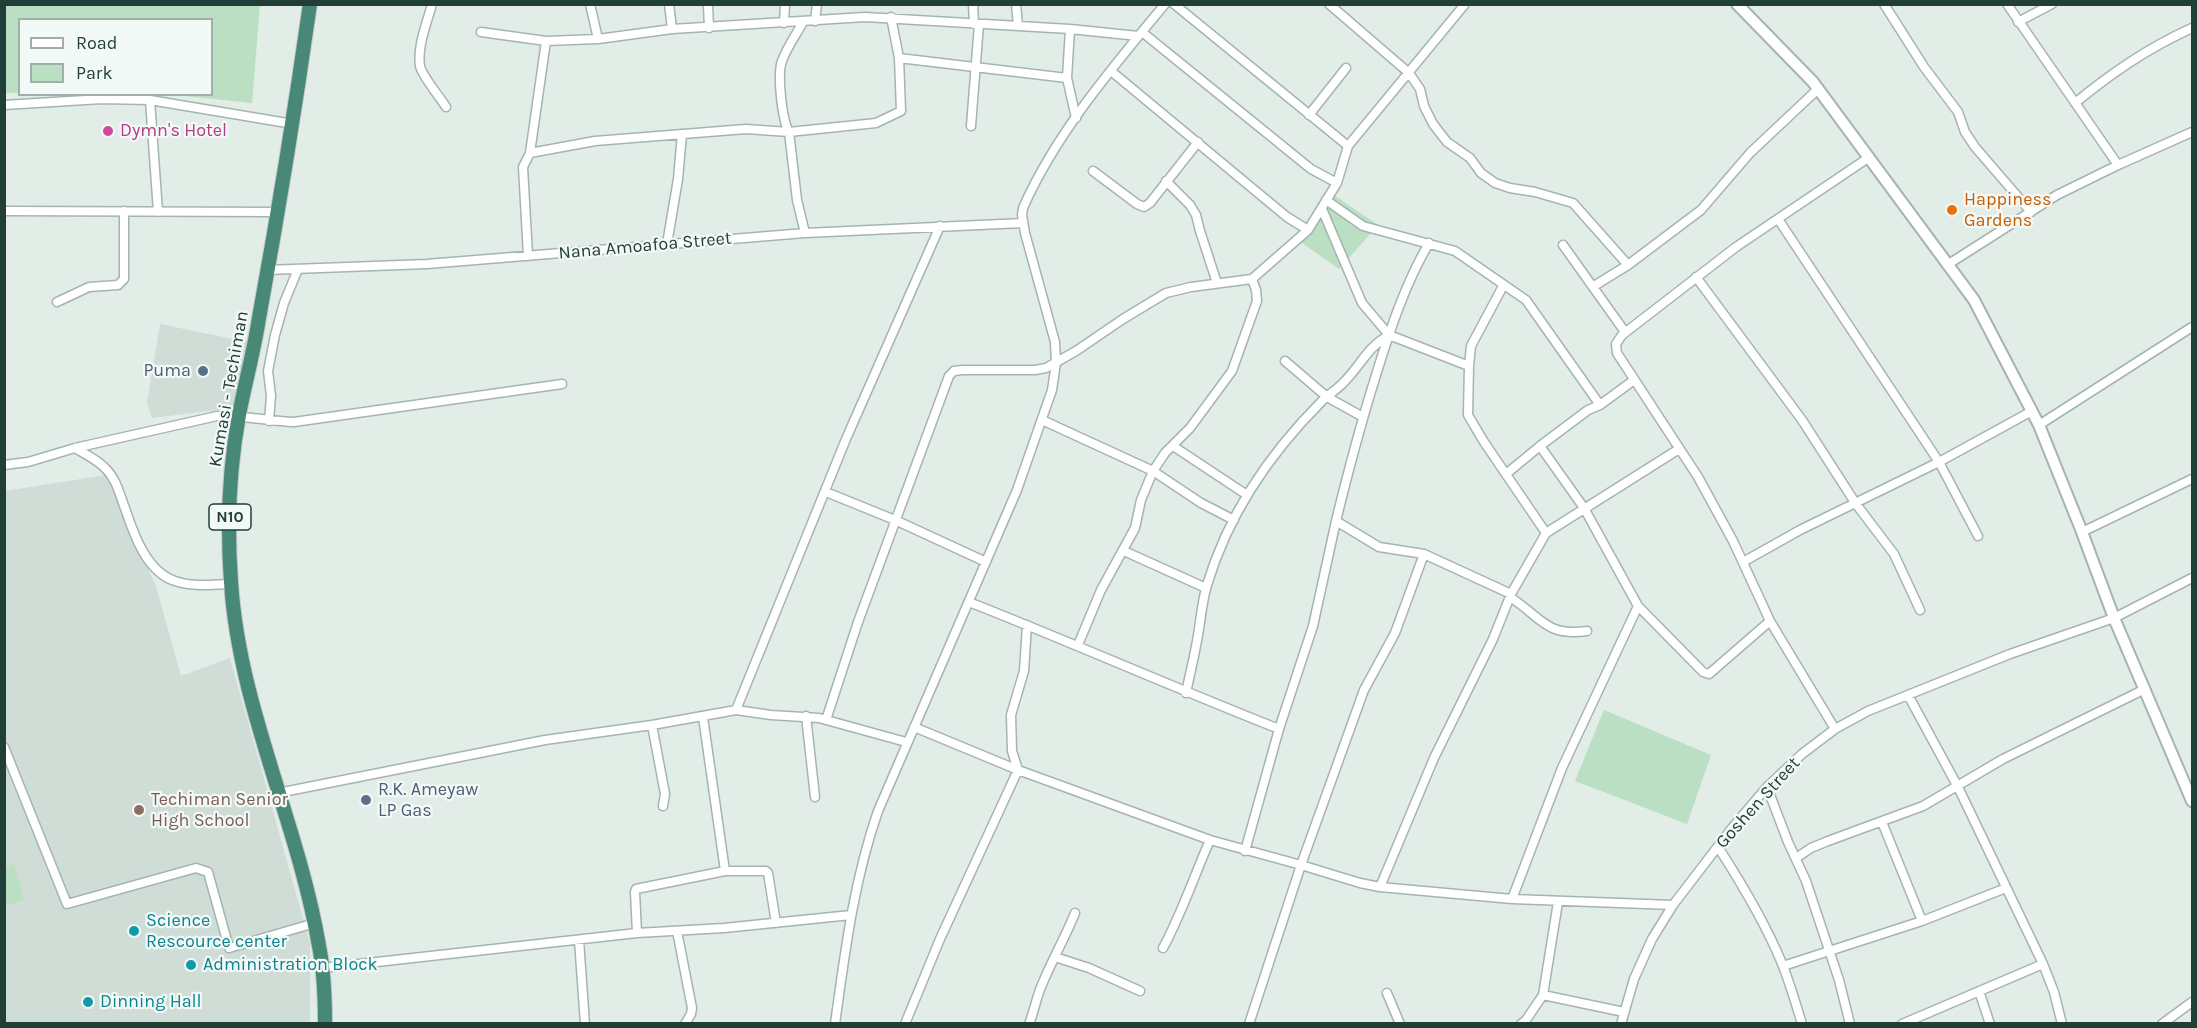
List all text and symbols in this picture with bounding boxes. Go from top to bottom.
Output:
legend [18,18,213,96]
text: Road [76,32,117,54]
text: Park [76,62,113,84]
place label: Dymn's Hotel [120,120,227,142]
marker: Dymn's Hotel [101,124,115,138]
place label: Happiness Gardens [1964,189,2051,232]
marker: Happiness Gardens [1945,203,1959,217]
street label: Nana Amoafoa Street [557,228,733,264]
street label: Kumasi - Techiman [205,309,253,469]
place label: Puma [143,360,191,382]
marker: Puma [196,364,210,378]
road number: N10 [209,504,251,530]
street label: Goshen Street [1711,753,1805,853]
place label: R.K. Ameyaw LP Gas [378,779,478,822]
place label: Techiman Senior High School [151,789,288,832]
marker: R.K. Ameyaw LP Gas [359,793,373,807]
marker: Techiman Senior High School [132,803,146,817]
place label: Science Rescource center [146,910,287,952]
marker: Science Rescource center [127,924,141,938]
place label: Administration Block [203,954,378,976]
marker: Administration Block [184,958,198,972]
place label: Dinning Hall [100,991,202,1013]
marker: Dinning Hall [81,995,95,1009]

